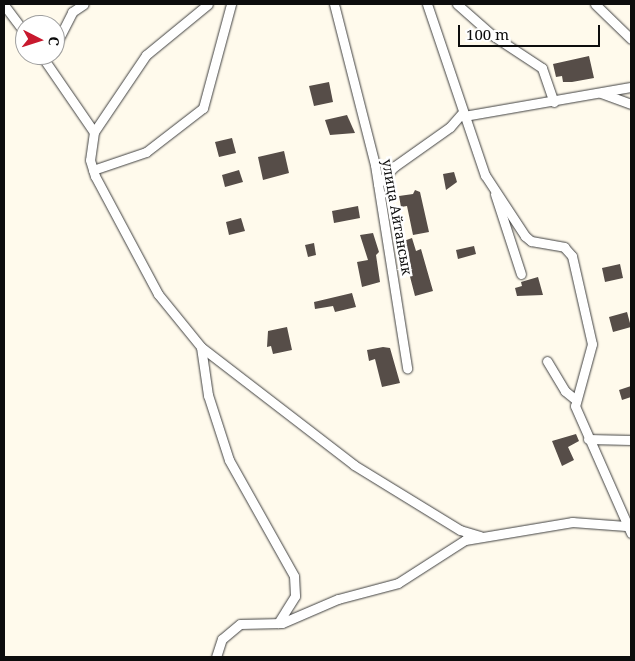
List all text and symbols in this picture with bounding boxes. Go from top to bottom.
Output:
north arrow [15,15,65,65]
scale bar [460,15,602,47]
text: 100 m [466,24,509,44]
text: С [45,36,64,47]
street label: улица Айтансык [379,158,415,276]

